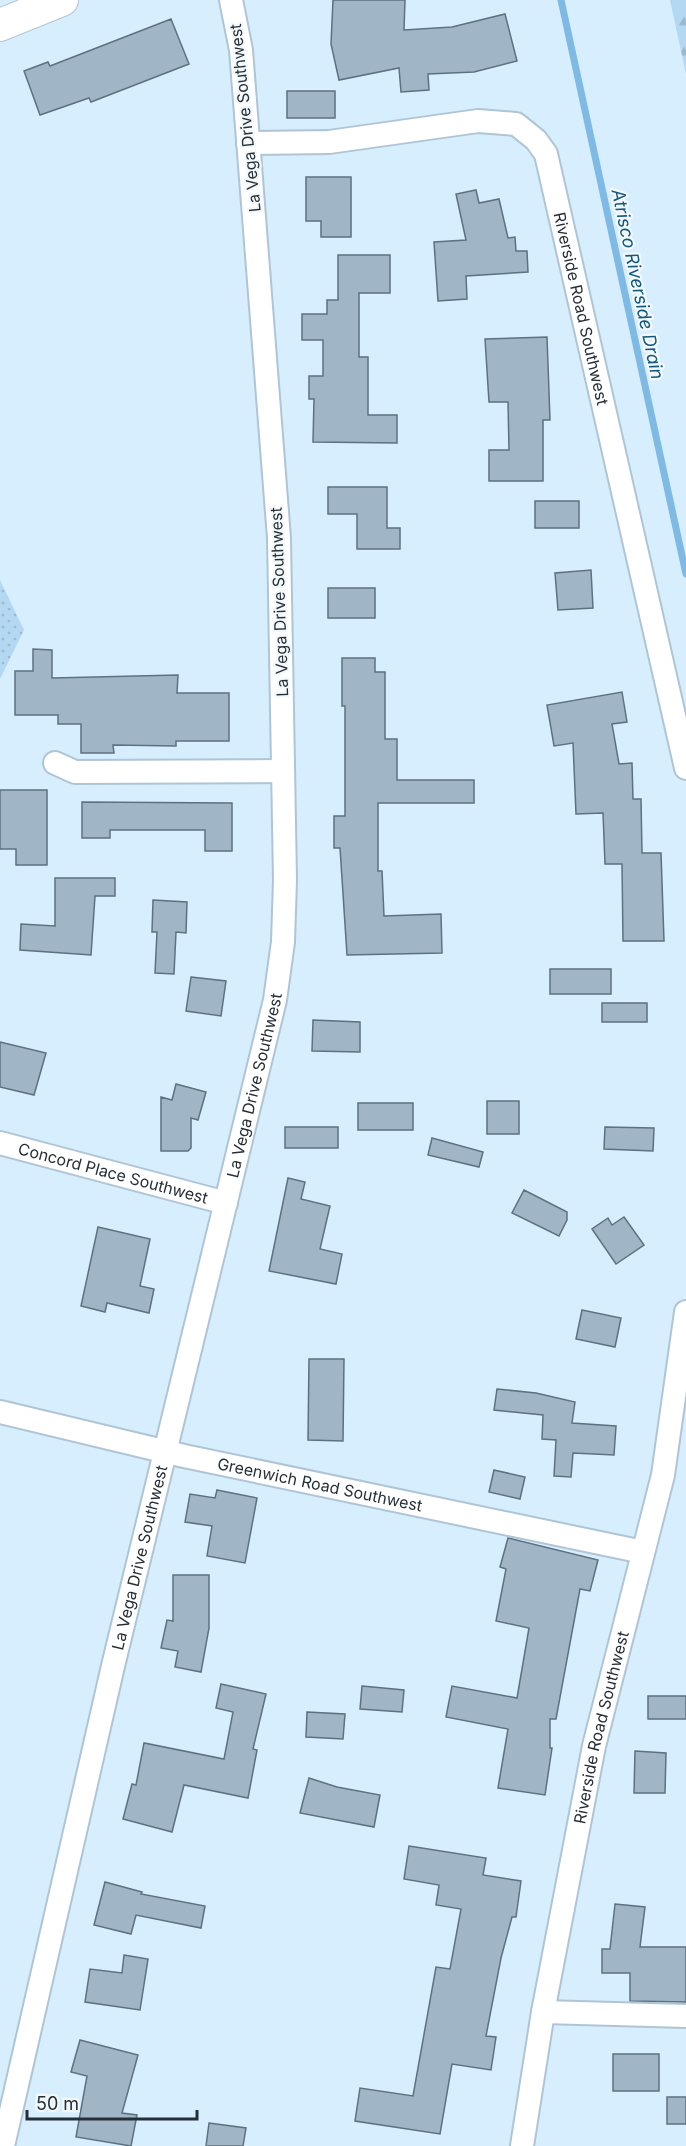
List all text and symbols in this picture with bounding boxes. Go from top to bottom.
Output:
street label: La Vega Drive Southwest [225,23,265,213]
water label: Atrisco Riverside Drain [607,186,668,381]
street label: Riverside Road Southwest [550,210,613,407]
street label: La Vega Drive Southwest [266,507,292,697]
street label: La Vega Drive Southwest [222,992,286,1180]
street label: Concord Place Southwest [16,1138,210,1208]
street label: Greenwich Road Southwest [216,1453,424,1516]
street label: La Vega Drive Southwest [107,1463,171,1652]
street label: Riverside Road Southwest [569,1629,633,1826]
scale bar [27,2083,196,2121]
text: 50 m [36,2093,79,2114]

